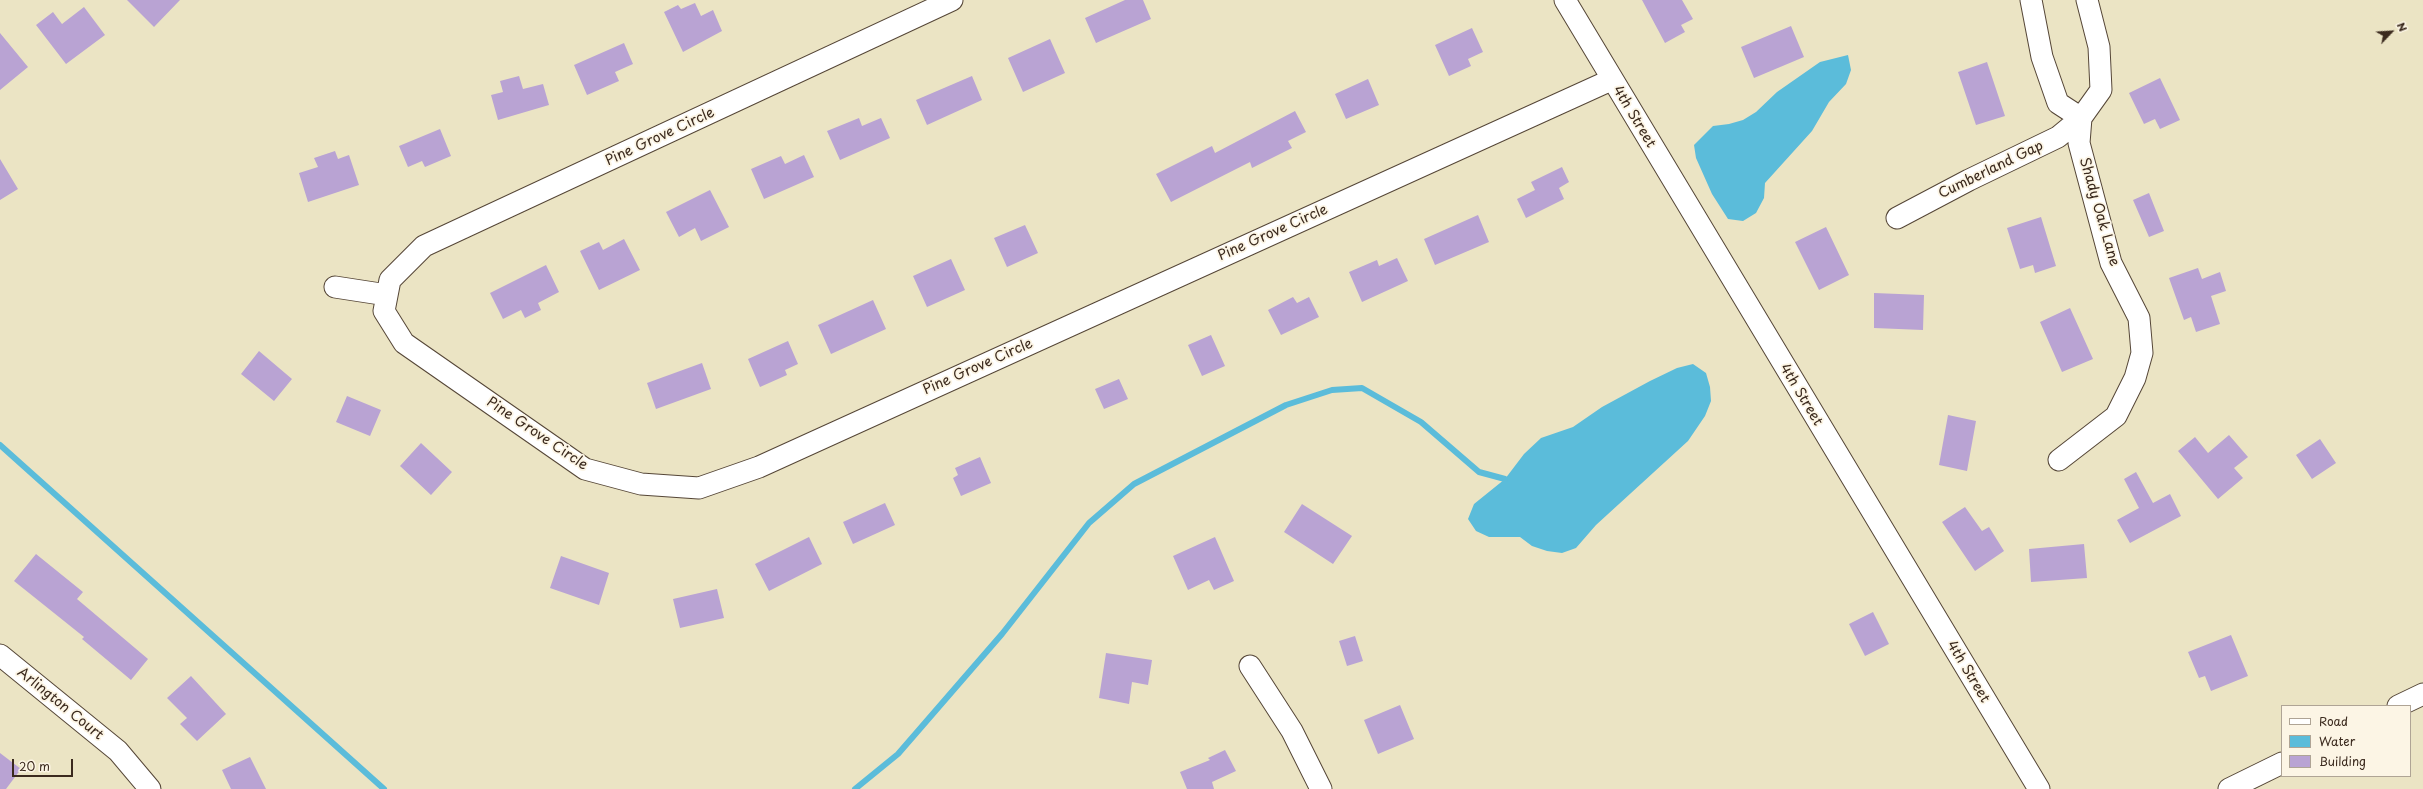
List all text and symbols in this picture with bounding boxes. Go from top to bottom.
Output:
north arrow [2371,12,2411,52]
text: N [2393,19,2412,34]
street label: 4th Street [1609,83,1659,151]
street label: Pine Grove Circle [603,104,717,170]
street label: Cumberland Gap [1936,137,2046,203]
street label: Shady Oak Lane [2075,156,2123,268]
street label: Pine Grove Circle [1216,201,1330,265]
street label: Pine Grove Circle [921,335,1035,399]
street label: 4th Street [1776,361,1826,429]
street label: Pine Grove Circle [483,394,591,474]
street label: 4th Street [1943,638,1993,706]
street label: Arlington Court [14,664,106,744]
legend [2281,705,2411,777]
text: Road [2319,712,2348,730]
text: Water [2319,732,2355,750]
scale bar [14,751,75,777]
text: Building [2319,752,2366,770]
text: 20 m [19,757,50,775]

